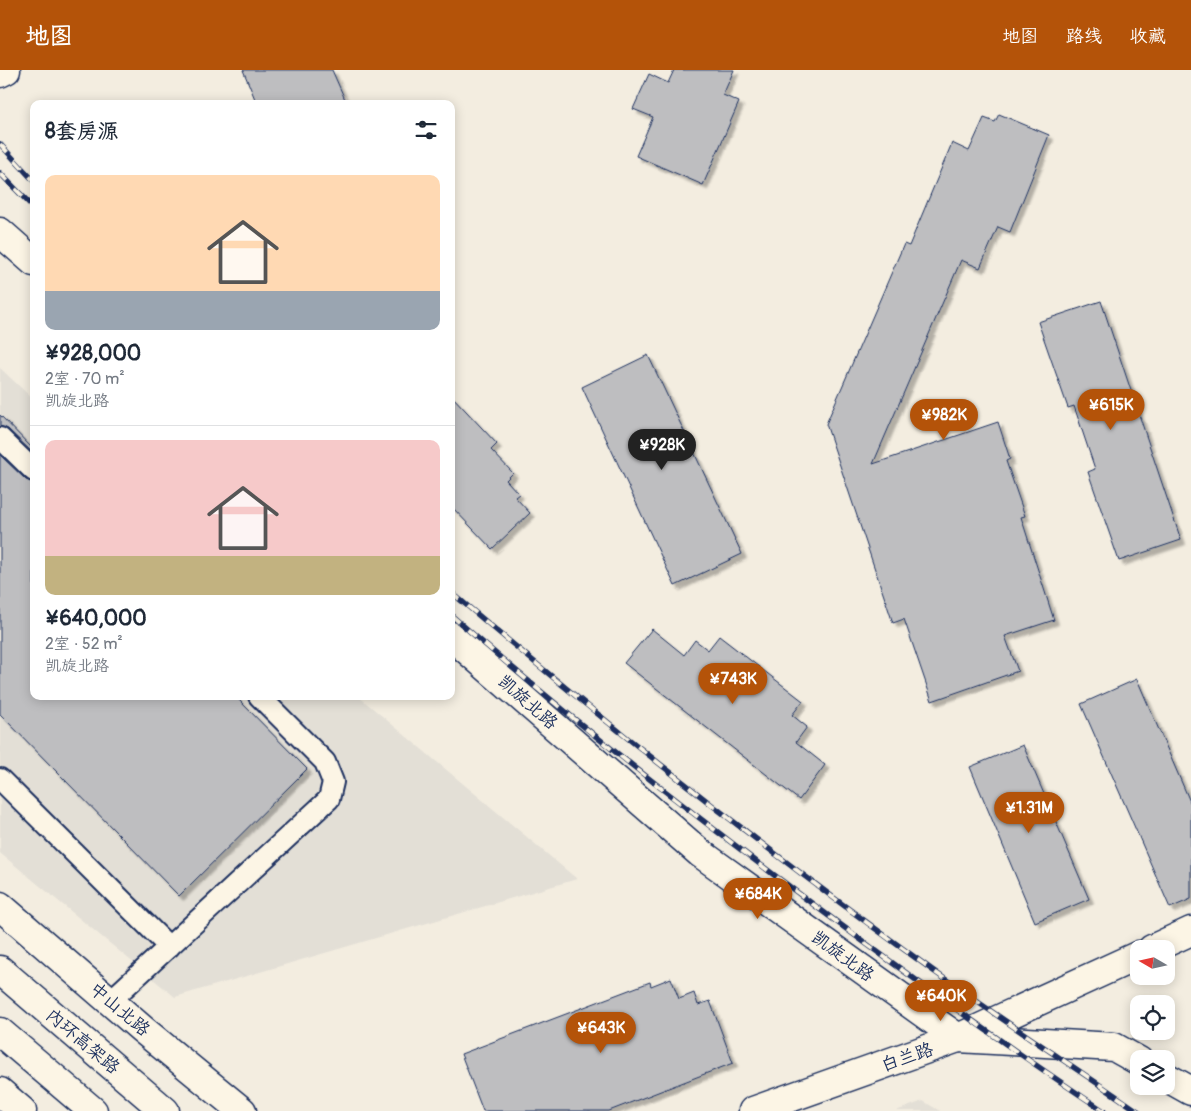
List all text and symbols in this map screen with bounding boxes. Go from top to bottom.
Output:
text: 地图 [25,22,73,51]
text: 地图 [1002,25,1038,48]
text: 路线 [1066,25,1102,48]
text: 收藏 [1130,25,1166,48]
icon: filters [412,116,440,144]
text: 8套房源 [45,118,119,145]
icon: home [198,207,288,297]
text: ¥928,000 [45,340,141,367]
text: 2室 · 70 m² [45,369,125,389]
pin: ¥615K [1076,388,1146,431]
text: 凯旋北路 [45,391,109,411]
text: ¥615K [1089,395,1134,415]
pin: ¥982K [909,398,979,441]
text: ¥982K [921,405,967,425]
pin: ¥928K [627,428,697,471]
text: ¥928K [639,435,685,455]
icon: home [198,473,288,563]
text: ¥640,000 [45,605,147,632]
text: 2室 · 52 m² [45,634,123,654]
text: 凯旋北路 [45,656,109,676]
pin: ¥743K [698,662,768,705]
text: ¥743K [709,669,757,689]
street label: 凯旋北路 [493,670,562,735]
pin: ¥1.31M [988,792,1070,834]
text: ¥1.31M [1005,798,1053,818]
pin: ¥684K [723,878,793,920]
text: ¥684K [734,884,782,904]
street label: 凯旋北路 [807,926,879,987]
north arrow [1130,940,1175,985]
map controls [1130,940,1175,1095]
street label: 中山北路 [85,977,155,1041]
pin: ¥640K [906,980,976,1022]
text: ¥640K [916,986,966,1006]
button: locate [1130,995,1175,1040]
street label: 内环高架路 [41,1004,125,1079]
pin: ¥643K [566,1012,636,1054]
text: ¥643K [577,1018,625,1038]
street label: 白兰路 [878,1038,936,1077]
button: layers [1130,1050,1175,1095]

